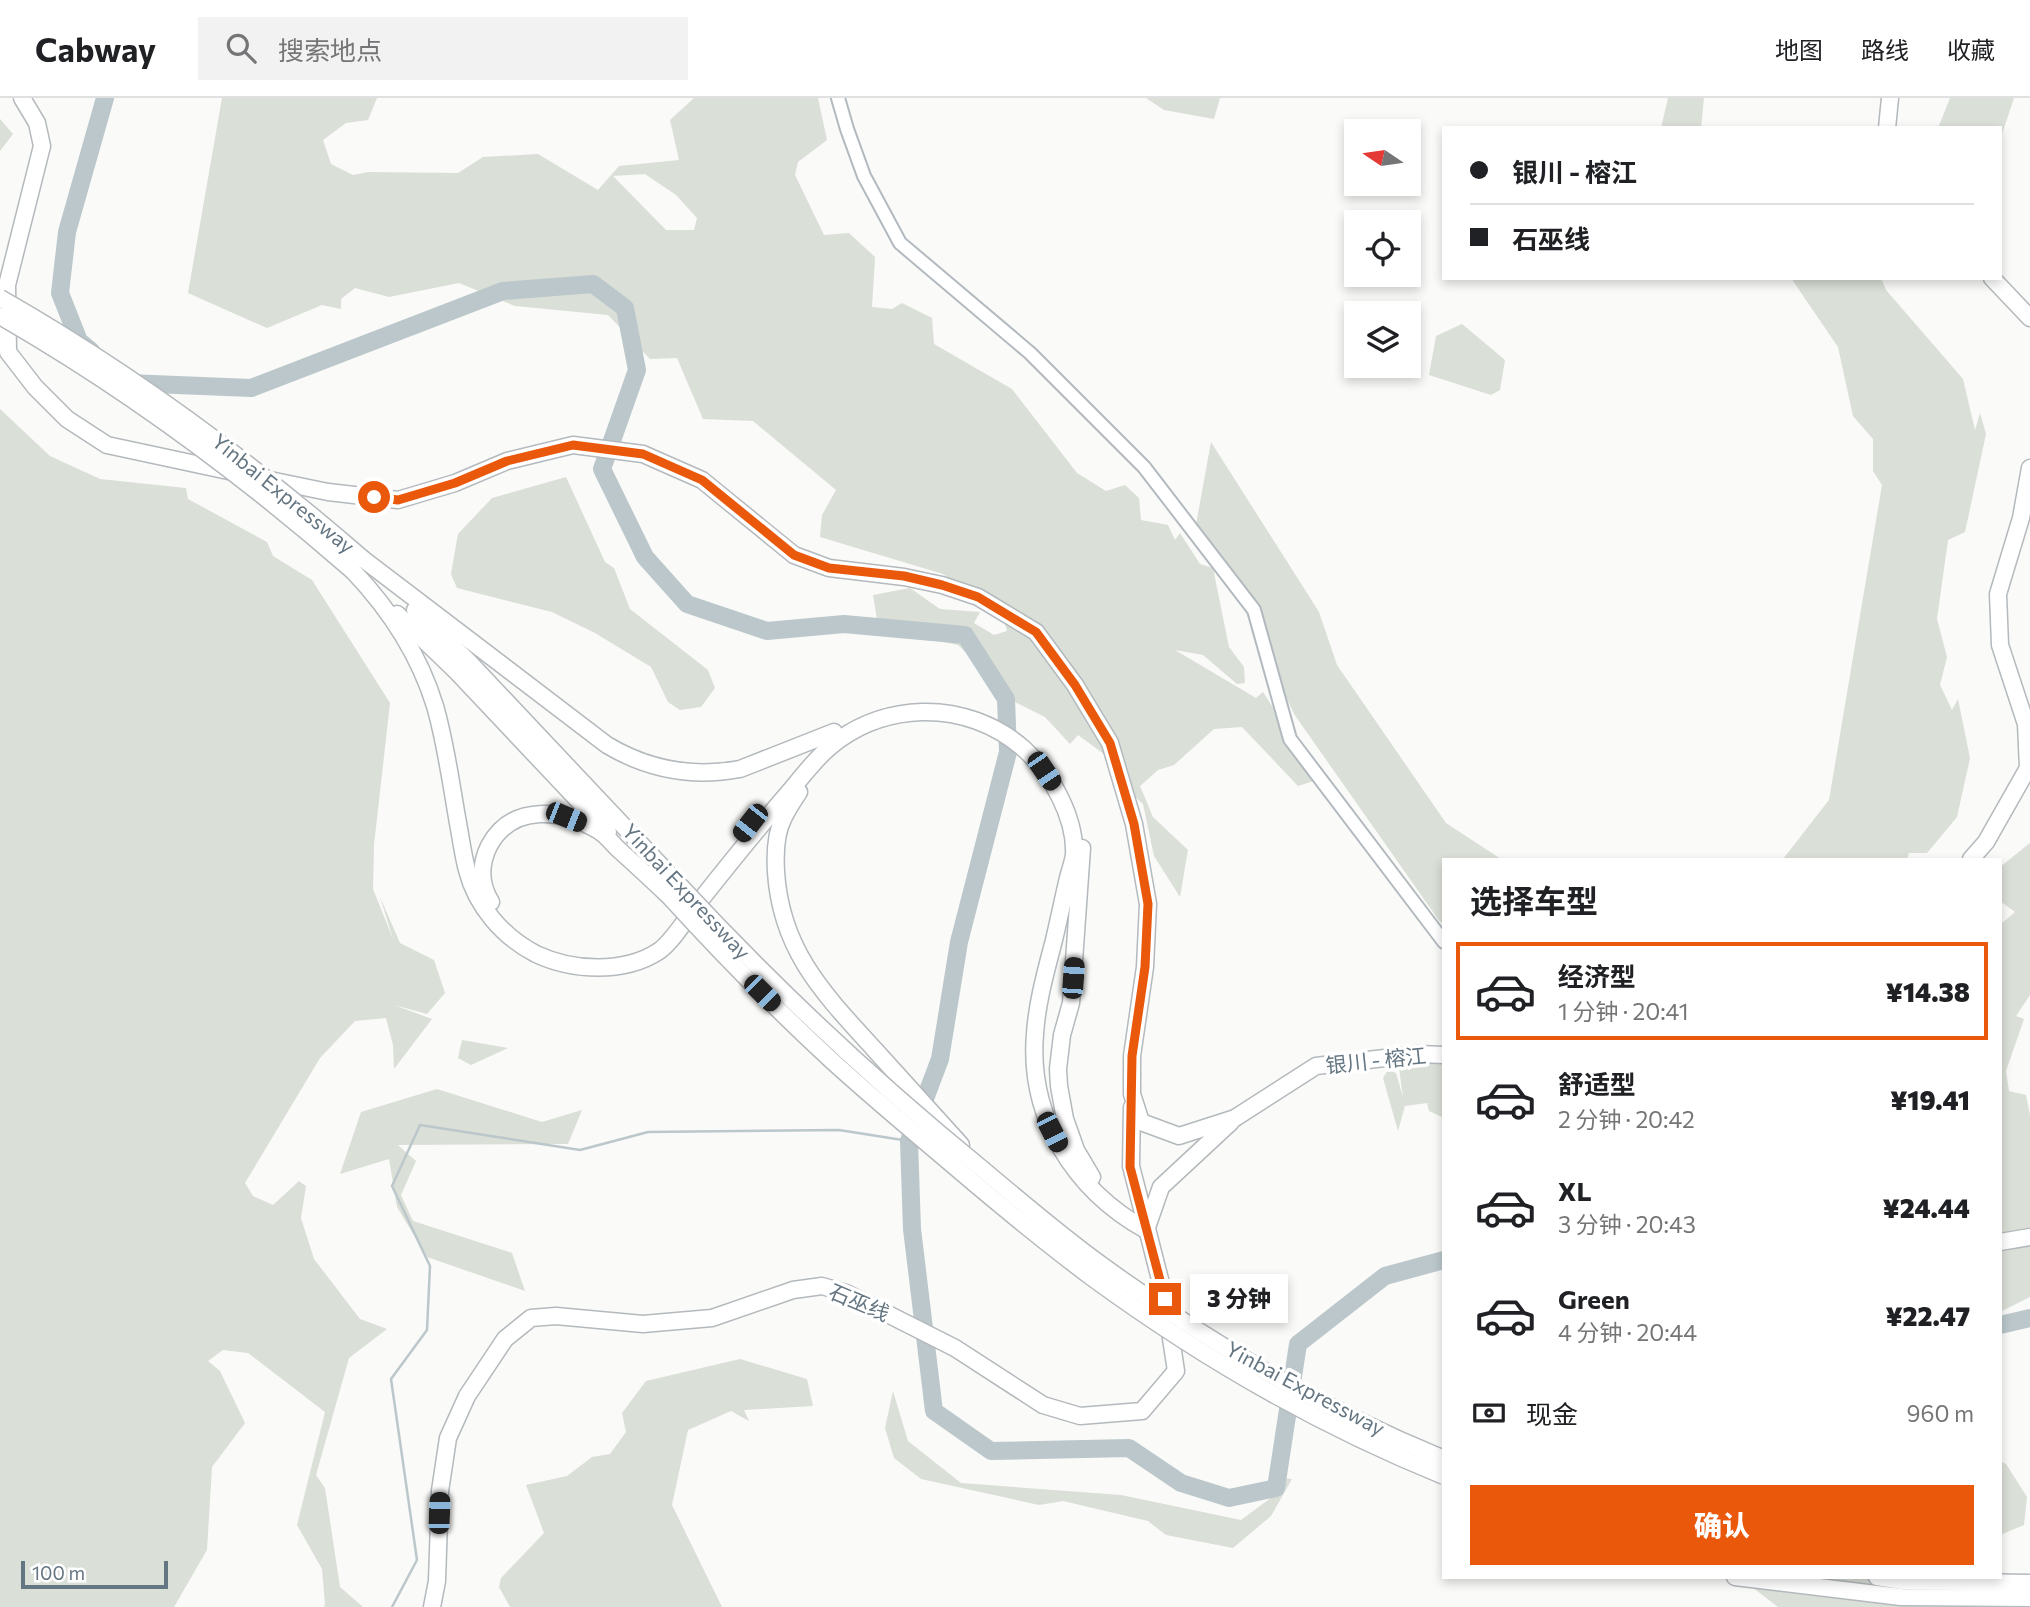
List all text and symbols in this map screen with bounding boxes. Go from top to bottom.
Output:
search box [198,17,688,80]
text: Cabway [35,28,156,69]
icon: search [222,29,260,67]
text: 搜索地点 [278,34,382,65]
text: 地图 [1775,35,1823,64]
text: 路线 [1861,35,1909,64]
text: 收藏 [1947,35,1995,64]
north arrow [1344,119,1421,196]
map controls [1344,119,1421,378]
text: 银川 - 榕江 [1512,156,1637,187]
button: locate [1344,210,1421,287]
text: 石巫线 [1512,223,1590,254]
button: layers [1344,301,1421,378]
street label: Yinbai Expressway [208,428,360,558]
route start [358,481,390,513]
car [1024,748,1065,794]
car [543,799,590,835]
car [729,800,772,846]
street label: Yinbai Expressway [618,818,756,964]
text: 选择车型 [1470,880,1598,920]
car [1062,956,1085,1000]
icon: car [1474,960,1537,1023]
text: 经济型 [1558,960,1636,991]
car [740,971,785,1015]
text: ¥14.38 [1886,976,1970,1007]
text: 1 分钟 · 20:41 [1558,997,1689,1025]
street label: 银川 - 榕江 [1324,1042,1427,1077]
icon: car [1474,1068,1537,1131]
text: 舒适型 [1558,1068,1636,1099]
text: ¥19.41 [1890,1084,1970,1115]
text: 2 分钟 · 20:42 [1558,1105,1695,1133]
car [1034,1109,1071,1155]
text: XL [1558,1175,1592,1206]
icon: car [1474,1176,1537,1239]
text: ¥24.44 [1883,1192,1970,1223]
text: 3 分钟 · 20:43 [1558,1210,1696,1238]
callout: 3 分钟 [1190,1274,1288,1324]
street label: 石巫线 [826,1278,893,1325]
route end [1149,1283,1181,1315]
text: Green [1558,1283,1630,1314]
text: 3 分钟 [1207,1284,1271,1312]
icon: car [1474,1284,1537,1347]
text: ¥22.47 [1885,1300,1970,1331]
text: 4 分钟 · 20:44 [1558,1318,1697,1346]
street label: Yinbai Expressway [1222,1335,1389,1440]
icon: cash [1470,1394,1508,1432]
text: 现金 [1526,1398,1578,1429]
text: 960 m [1907,1399,1974,1427]
button: 确认 [1470,1485,1974,1565]
car [428,1492,451,1534]
scale bar [21,1558,168,1590]
text: 100 m [32,1561,85,1584]

